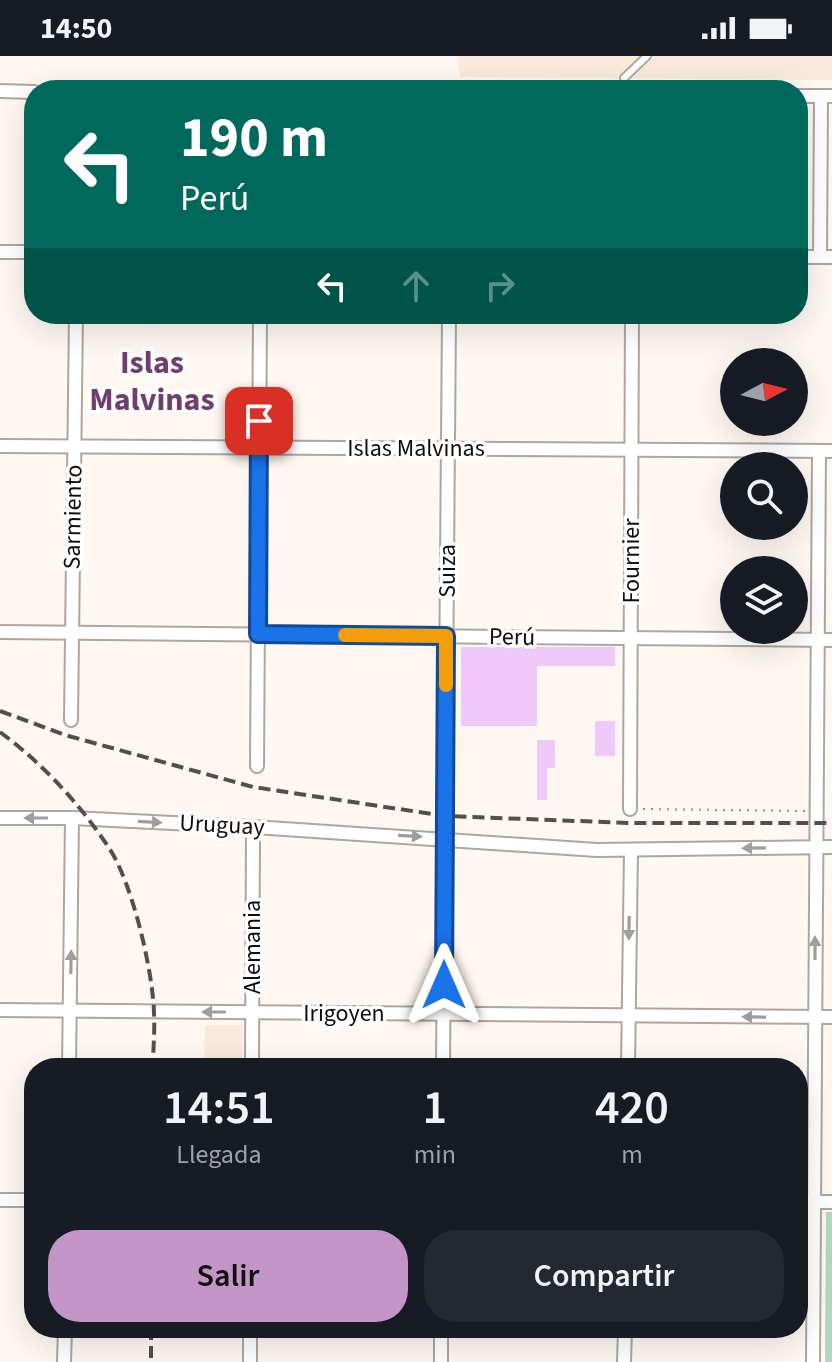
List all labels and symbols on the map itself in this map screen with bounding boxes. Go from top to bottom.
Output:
district label: Islas Malvinas [89,340,215,423]
north arrow [720,348,808,436]
pin [225,387,293,455]
street label: Islas Malvinas [347,431,485,466]
street label: Sarmiento [55,464,91,570]
street label: Fournier [614,518,649,604]
street label: Suiza [430,544,465,598]
street label: Perú [489,619,535,655]
street label: Uruguay [178,805,266,845]
one-way arrow [23,812,48,824]
one-way arrow [138,815,163,828]
one-way arrow [398,830,423,843]
one-way arrow [741,842,766,854]
street label: Alemania [235,900,270,994]
one-way arrow [623,916,636,941]
one-way arrow [809,935,822,960]
position arrow [402,943,486,1027]
one-way arrow [65,949,77,974]
street label: Irigoyen [303,996,385,1031]
one-way arrow [201,1006,226,1018]
one-way arrow [741,1011,766,1023]

